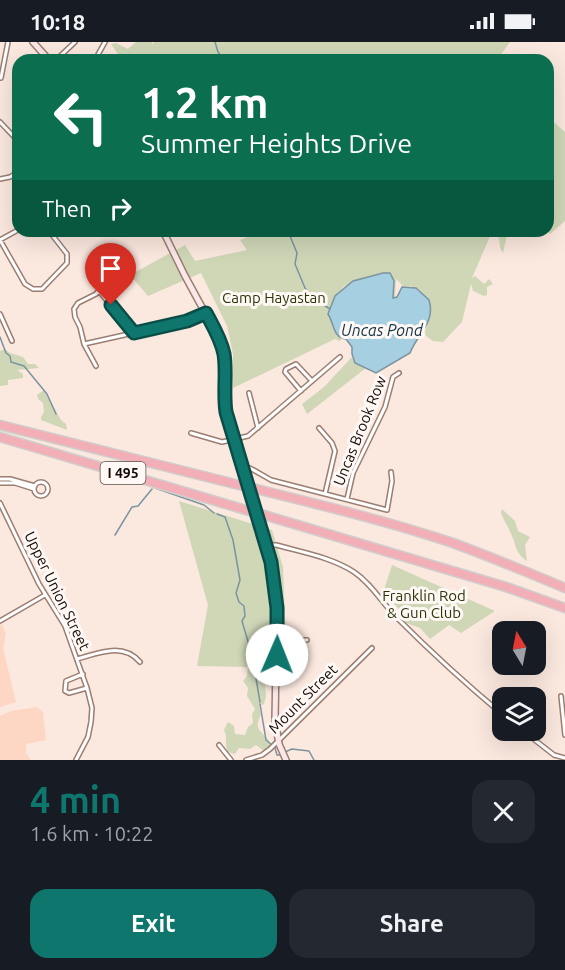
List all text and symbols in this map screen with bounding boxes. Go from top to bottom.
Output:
text: 10:18 [30,9,85,34]
icon: left [42,78,120,156]
text: 1.2 km [141,79,268,126]
text: Summer Heights Drive [141,128,412,158]
icon: right [104,192,137,225]
text: Then [42,196,92,221]
pin [85,243,136,305]
icon: arrive [94,252,127,285]
park label: Camp Hayastan [222,289,326,306]
water label: Uncas Pond [341,321,424,339]
street label: Uncas Brook Row [330,373,389,488]
road number: I 495 [100,462,146,484]
street label: Upper Union Street [21,528,94,653]
park label: Franklin Rod & Gun Club [382,587,466,621]
north arrow [492,621,546,675]
map controls [492,621,546,741]
position arrow [245,623,309,687]
street label: Mount Street [265,661,341,737]
button: layers [492,687,546,741]
text: 4 min [30,779,121,820]
button: close [472,780,535,843]
text: 1.6 km · 10:22 [30,822,154,845]
button: Exit [30,889,277,958]
button: Share [289,889,535,958]

